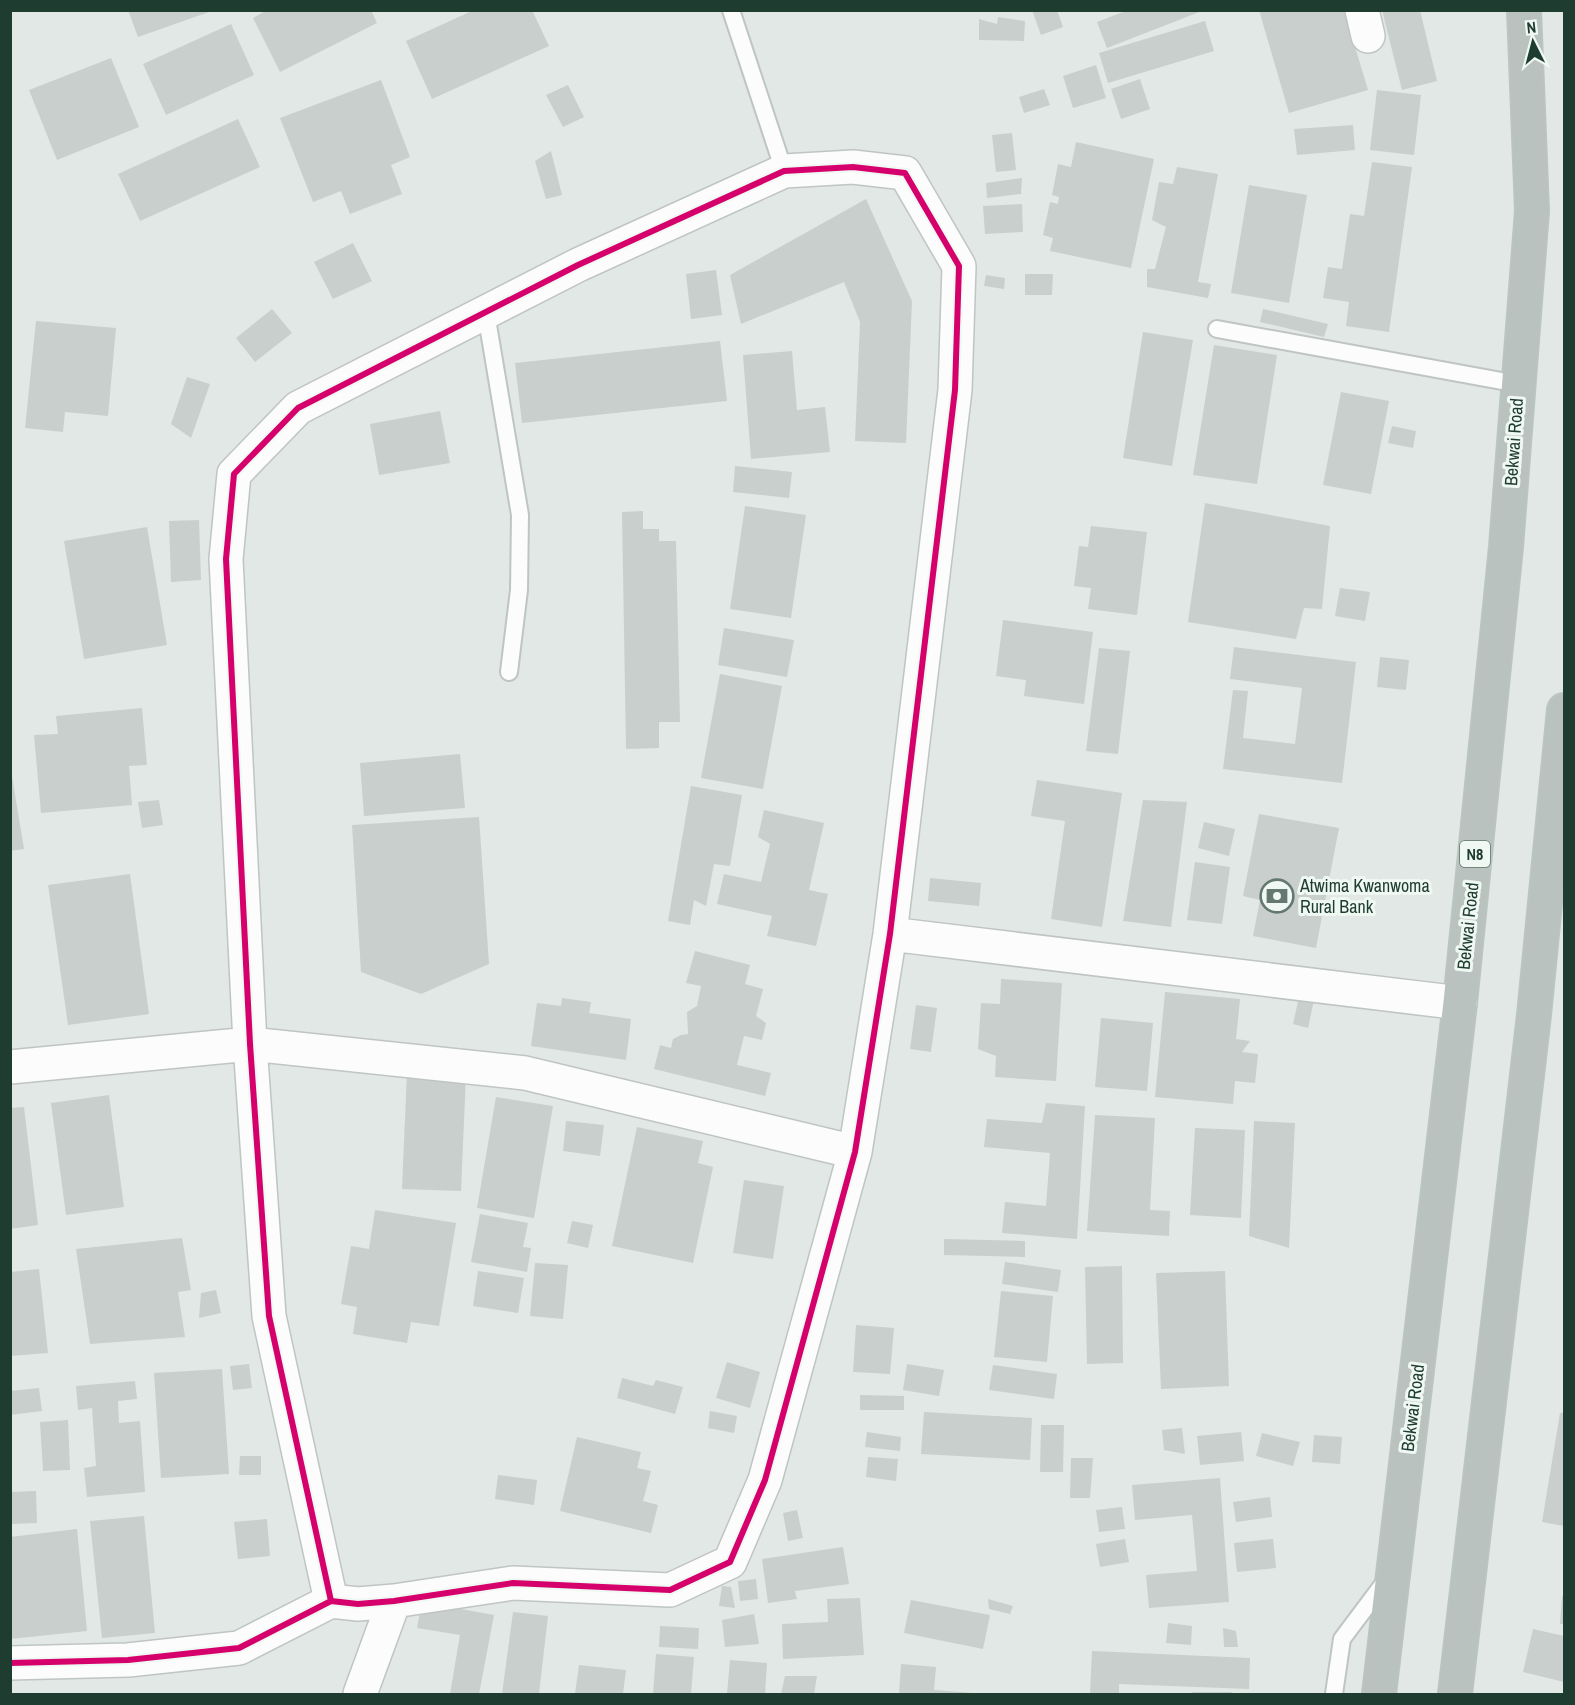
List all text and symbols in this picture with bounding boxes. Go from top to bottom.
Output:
north arrow [1503,12,1563,72]
text: N [1526,16,1537,39]
street label: Bekwai Road [1498,397,1529,487]
road number: N8 [1460,841,1490,867]
place label: Atwima Kwanwoma Rural Bank [1299,873,1430,919]
bank icon: Atwima Kwanwoma Rural Bank [1259,878,1295,914]
street label: Bekwai Road [1450,881,1485,971]
street label: Bekwai Road [1395,1363,1430,1453]

